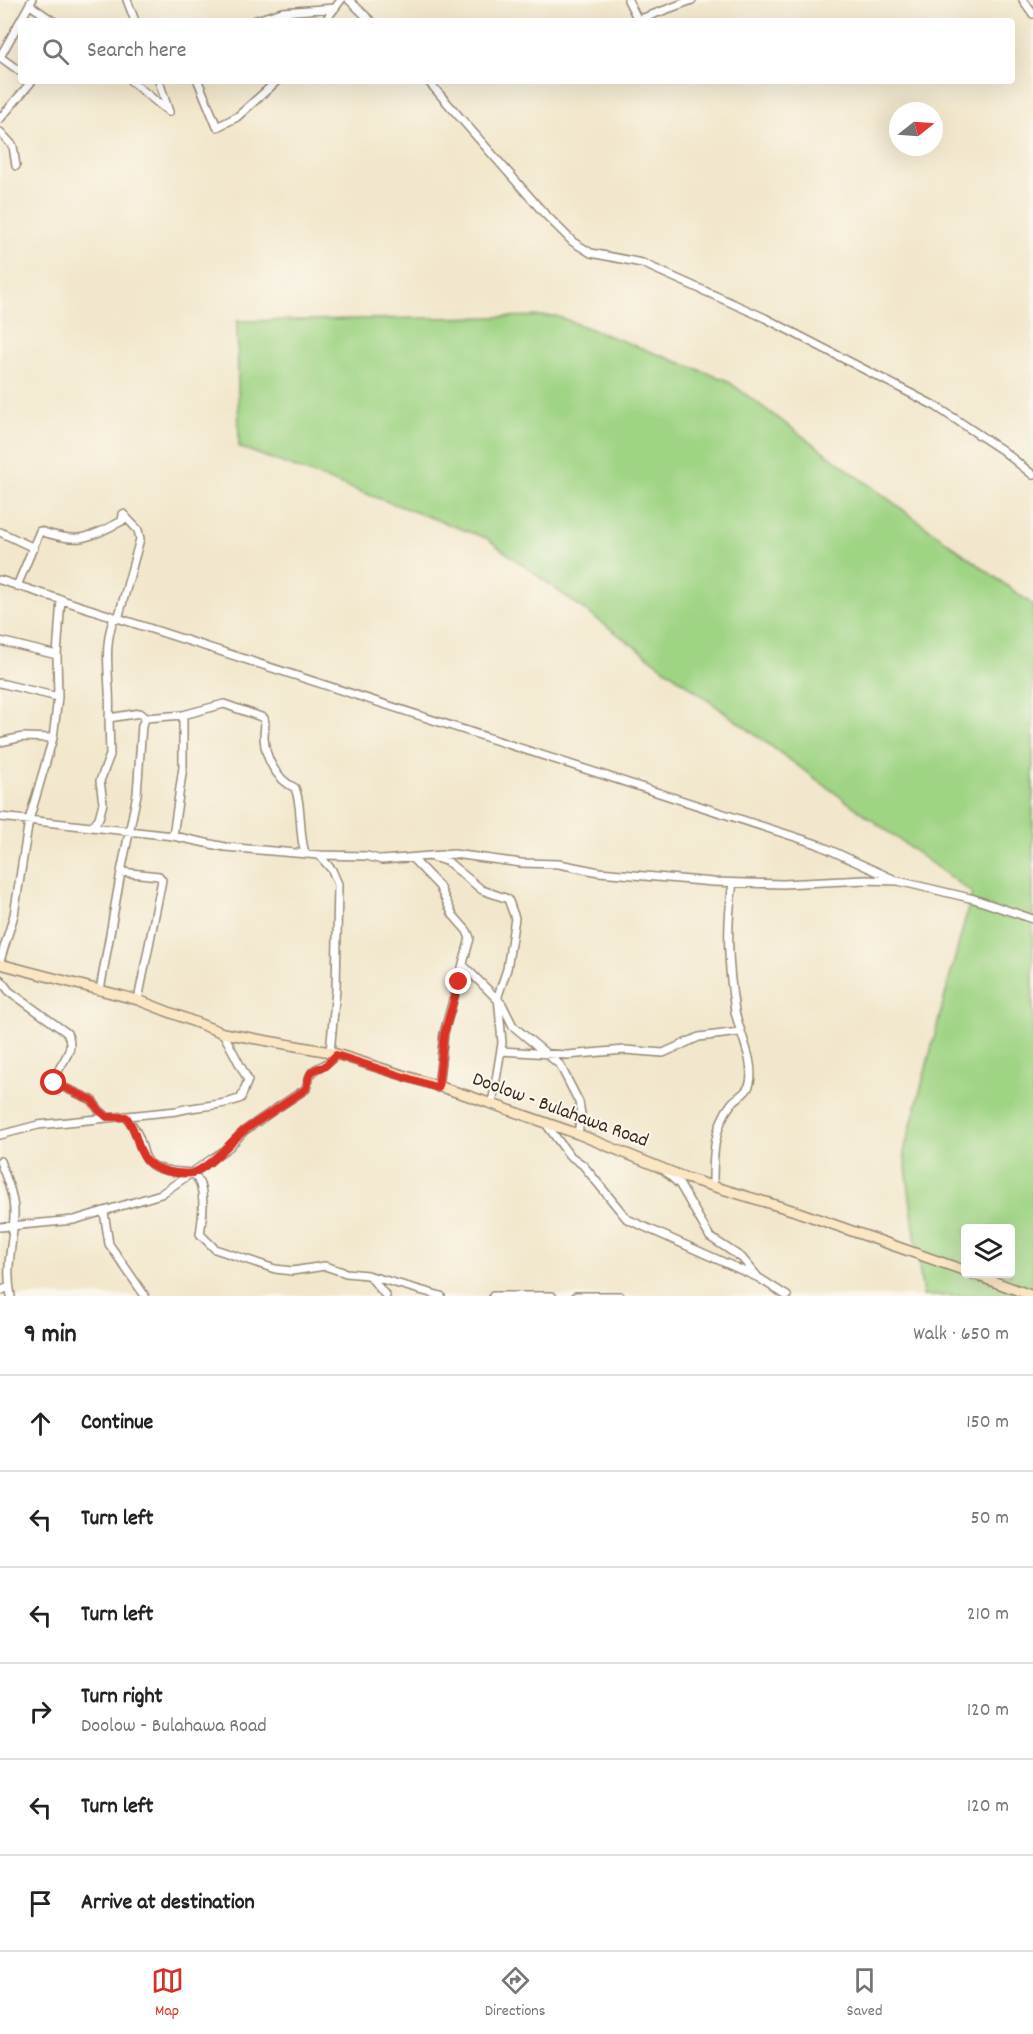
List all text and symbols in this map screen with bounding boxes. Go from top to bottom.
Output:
search box [18,18,1015,84]
icon: search [39,35,72,68]
text: Search here [87,36,186,67]
north arrow [889,102,943,156]
route end [445,968,471,994]
street label: Doolow - Bulahawa Road [468,1066,652,1156]
route start [40,1069,66,1095]
map controls [961,1224,1015,1278]
button: layers [961,1224,1015,1278]
text: 9 min [24,1317,77,1354]
text: Walk · 650 m [913,1321,1009,1349]
icon: ahead [24,1407,57,1440]
text: Continue [81,1408,153,1439]
text: 150 m [966,1409,1009,1437]
icon: left [24,1503,57,1536]
text: Turn left [81,1504,153,1535]
text: 50 m [971,1505,1009,1533]
icon: left [24,1599,57,1632]
text: Turn left [81,1600,153,1631]
text: 210 m [967,1601,1009,1629]
text: Turn right [81,1682,163,1713]
icon: right [24,1695,57,1728]
text: 120 m [967,1697,1009,1725]
text: Doolow - Bulahawa Road [81,1713,267,1741]
icon: left [24,1791,57,1824]
text: Turn left [81,1792,153,1823]
text: 120 m [967,1793,1009,1821]
icon: arrive [24,1887,57,1920]
text: Arrive at destination [81,1888,255,1919]
tab: Map [151,1964,184,2023]
tab: Directions [485,1964,545,2023]
tab: Saved [847,1964,882,2023]

